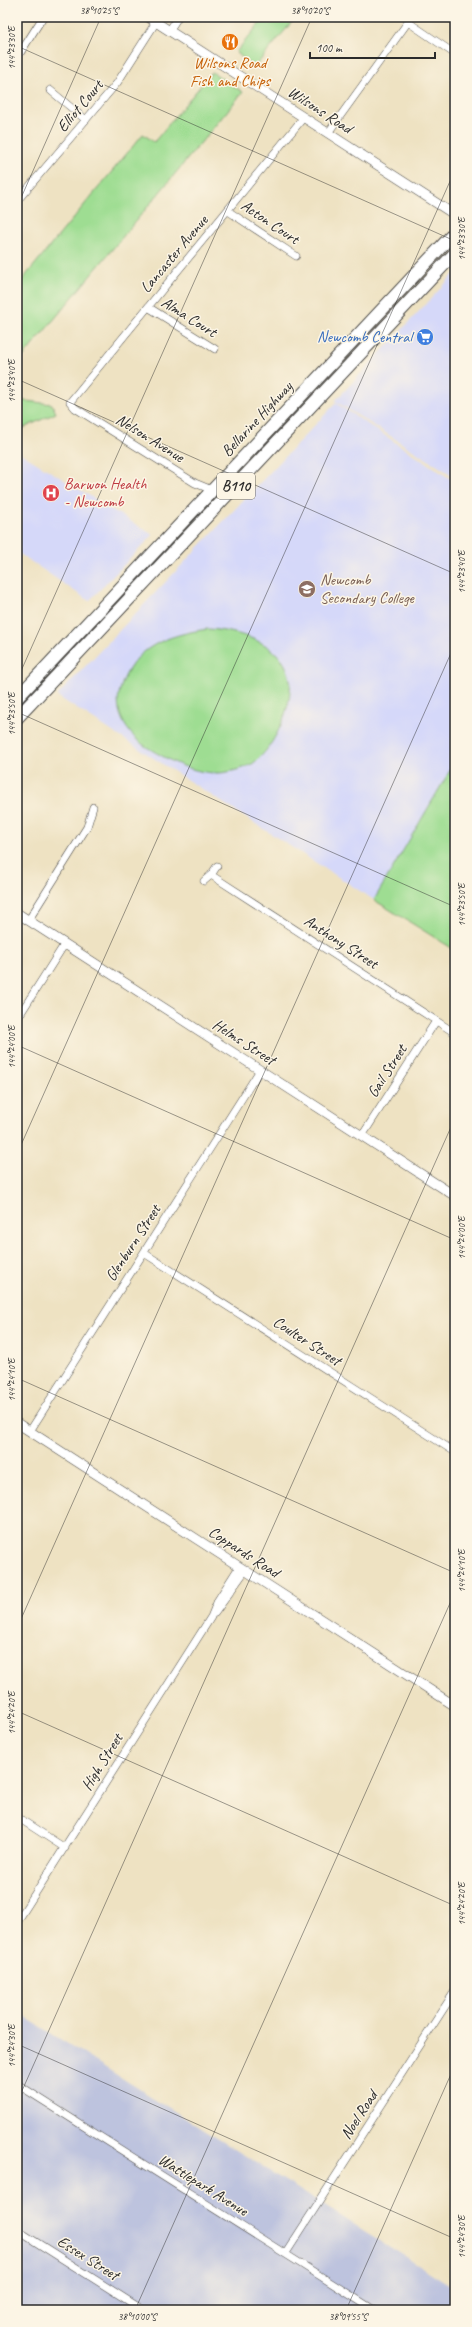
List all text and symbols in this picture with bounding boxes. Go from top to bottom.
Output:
text: 38°10'25"S [80,4,120,17]
text: 38°10'20"S [291,4,331,17]
text: 144°23'30"E [5,25,18,70]
restaurant icon: Wilsons Road Fish and Chips [220,32,240,52]
scale bar [310,34,435,60]
text: 100 m [316,40,343,56]
place label: Wilsons Road Fish and Chips [190,53,272,91]
street label: Elliot Court [52,75,109,136]
street label: Wilsons Road [284,82,358,140]
street label: Acton Court [237,195,304,250]
street label: Lancaster Avenue [136,210,213,297]
text: 144°23'30"E [455,216,468,261]
street label: Alma Court [158,292,222,343]
place label: Newcomb Central [317,327,415,347]
supermarket icon: Newcomb Central [415,327,435,347]
text: 144°23'40"E [5,358,18,403]
street label: Bellarine Highway [217,376,298,461]
street label: Nelson Avenue [112,409,189,468]
road number: B110 [217,473,255,499]
place label: Barwon Health - Newcomb [64,474,147,512]
hospital icon: Barwon Health - Newcomb [41,483,61,503]
text: 144°23'40"E [455,549,468,594]
place label: Newcomb Secondary College [320,570,416,608]
school or university icon: Newcomb Secondary College [297,579,317,599]
text: 144°23'50"E [5,691,18,736]
text: 144°23'50"E [455,882,468,927]
street label: Anthony Street [300,911,383,974]
street label: Helms Street [209,1014,281,1071]
text: 144°24'00"E [5,1024,18,1069]
street label: Gail Street [363,1039,412,1101]
street label: Glenburn Street [101,1200,166,1285]
text: 144°24'00"E [455,1215,468,1260]
street label: Coulter Street [269,1312,347,1372]
text: 144°24'10"E [5,1357,18,1402]
street label: Coppards Road [205,1522,285,1584]
text: 144°24'10"E [455,1548,468,1593]
text: 144°24'20"E [5,1690,18,1735]
street label: High Street [77,1728,128,1794]
text: 144°24'20"E [455,1881,468,1926]
text: 144°24'30"E [5,2023,18,2068]
street label: Noel Road [336,2085,384,2143]
street label: Wattlepark Avenue [155,2150,253,2221]
text: 144°24'30"E [455,2214,468,2259]
street label: Essex Street [54,2231,125,2286]
text: 38°10'00"S [118,2310,158,2323]
text: 38°09'55"S [329,2310,369,2323]

